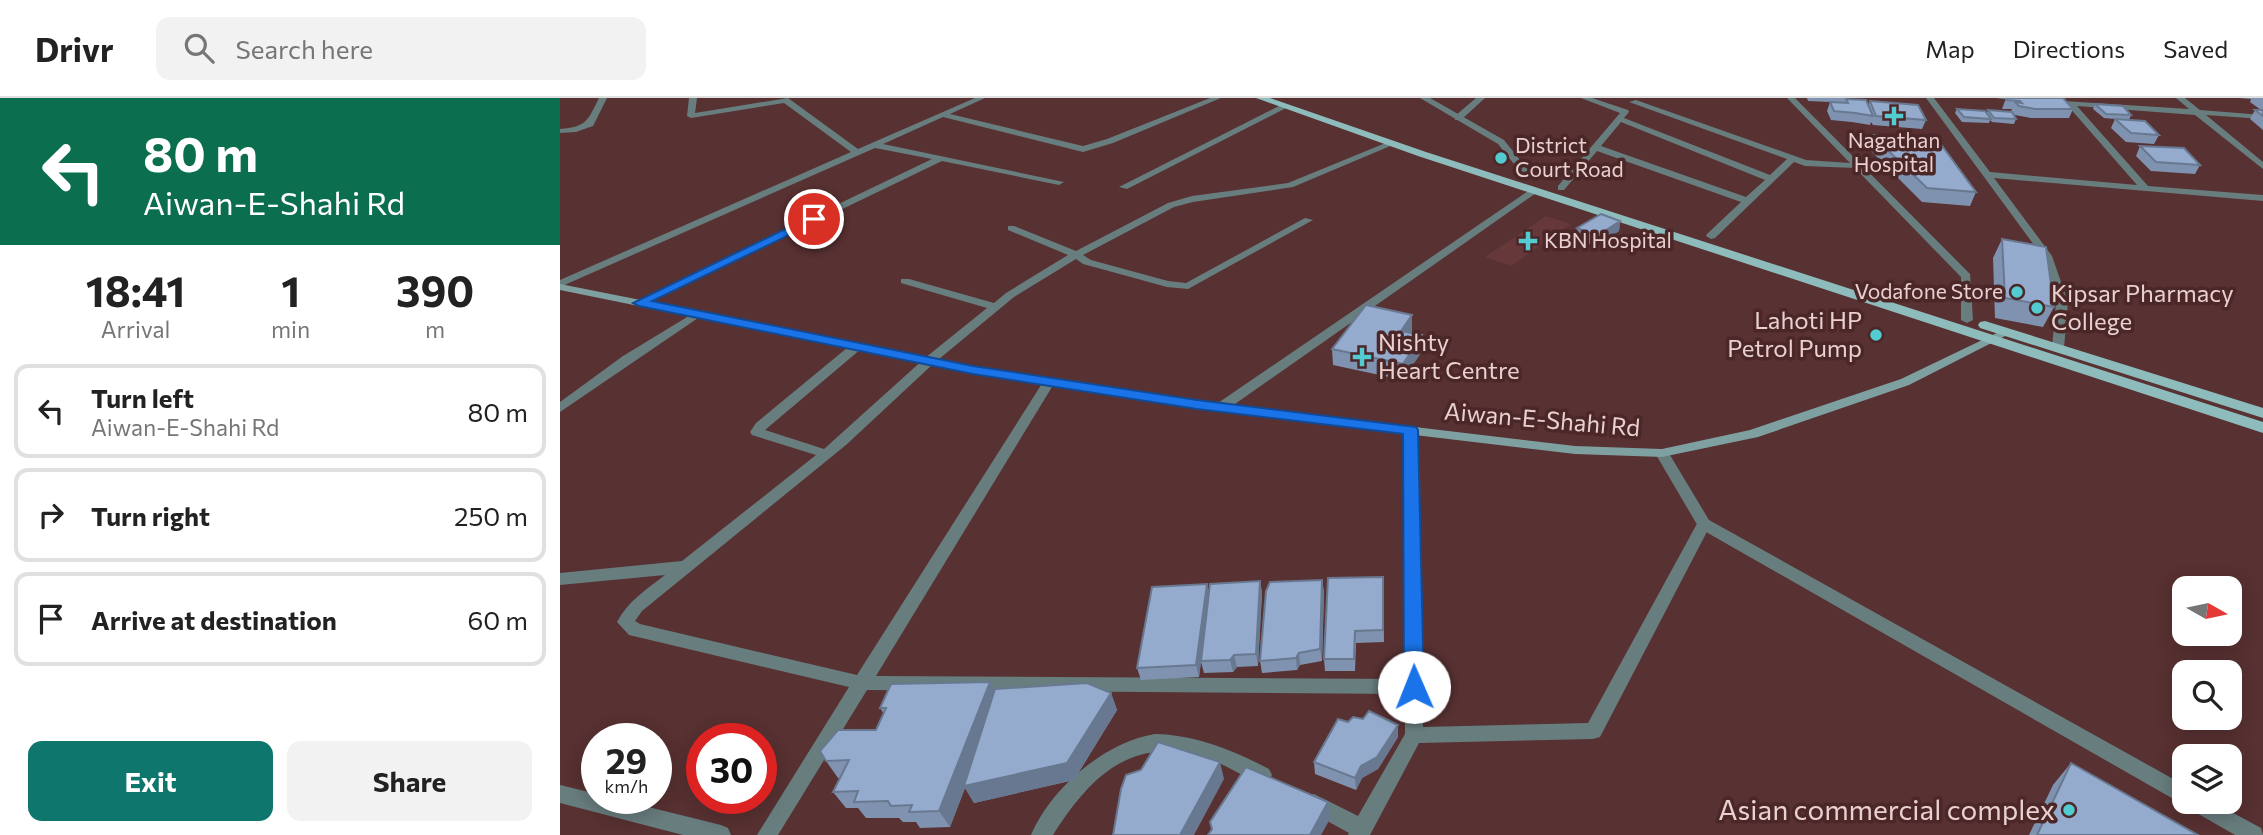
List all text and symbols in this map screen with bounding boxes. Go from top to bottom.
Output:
search box [156,17,646,80]
text: Drivr [35,28,114,69]
icon: search [180,29,218,67]
text: Search here [236,33,373,64]
text: Map [1925,34,1975,63]
text: Directions [2013,34,2125,63]
text: Saved [2163,34,2228,63]
marker: Nagathan Hospital [1884,106,1904,126]
text: 80 m [143,122,258,182]
icon: left [28,126,119,217]
place label: Nagathan Hospital [1848,127,1940,176]
place label: District Court Road [1515,132,1624,181]
marker: District Court Road [1493,150,1509,166]
text: Aiwan-E-Shahi Rd [143,182,405,222]
pin [784,189,844,249]
icon: arrive [795,200,833,238]
place label: KBN Hospital [1544,227,1672,252]
marker: KBN Hospital [1518,231,1538,251]
text: 18:41 [86,264,185,316]
text: 1 [281,264,300,316]
text: 390 [396,264,474,316]
place label: Vodafone Store [1855,278,2003,303]
place label: Kipsar Pharmacy College [2051,278,2234,335]
marker: Vodafone Store [2009,284,2025,300]
marker: Kipsar Pharmacy College [2029,300,2045,316]
place label: Lahoti HP Petrol Pump [1727,305,1862,362]
text: Arrival [101,315,170,343]
text: min [271,315,310,343]
text: m [425,315,445,343]
place label: Nishty Heart Centre [1378,327,1520,384]
marker: Lahoti HP Petrol Pump [1868,327,1884,343]
marker: Nishty Heart Centre [1352,347,1372,367]
text: Turn left [91,382,194,413]
icon: left [32,392,70,430]
street label: Aiwan-E-Shahi Rd [1443,395,1641,442]
text: 80 m [468,396,528,427]
text: Aiwan-E-Shahi Rd [91,413,279,441]
icon: right [32,496,70,534]
text: Turn right [91,500,210,531]
text: 250 m [454,500,528,531]
north arrow [2172,576,2242,646]
map controls [2172,576,2242,814]
icon: arrive [32,600,70,638]
text: Arrive at destination [91,604,337,635]
text: 60 m [468,604,528,635]
position arrow [1377,650,1451,724]
button: search [2172,660,2242,730]
speed limit sign: 30 [686,723,777,814]
text: 29 [606,738,647,781]
button: Exit [28,741,273,821]
button: Share [287,741,532,821]
button: layers [2172,744,2242,814]
text: km/h [605,775,648,797]
place label: Asian commercial complex [1718,792,2055,826]
marker: Asian commercial complex [2061,802,2077,818]

